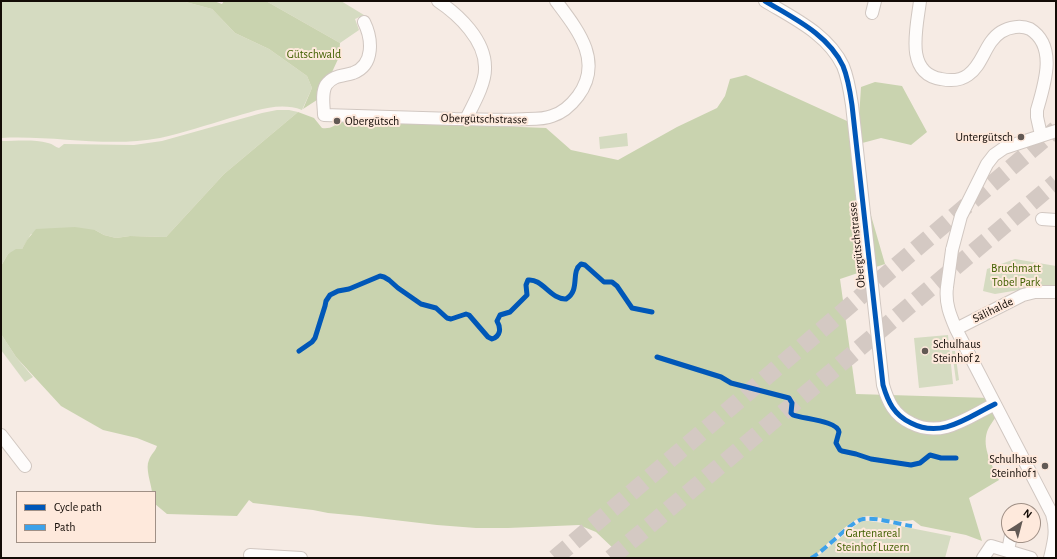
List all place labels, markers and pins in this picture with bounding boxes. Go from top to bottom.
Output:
place label: Obergütsch [345,114,399,128]
marker: Obergütsch [332,116,342,126]
place label: Untergütsch [955,130,1013,144]
marker: Untergütsch [1016,132,1026,142]
place label: Schulhaus Steinhof 2 [933,337,981,365]
marker: Schulhaus Steinhof 2 [920,346,930,356]
place label: Schulhaus Steinhof 1 [989,452,1037,480]
marker: Schulhaus Steinhof 1 [1040,461,1050,471]

